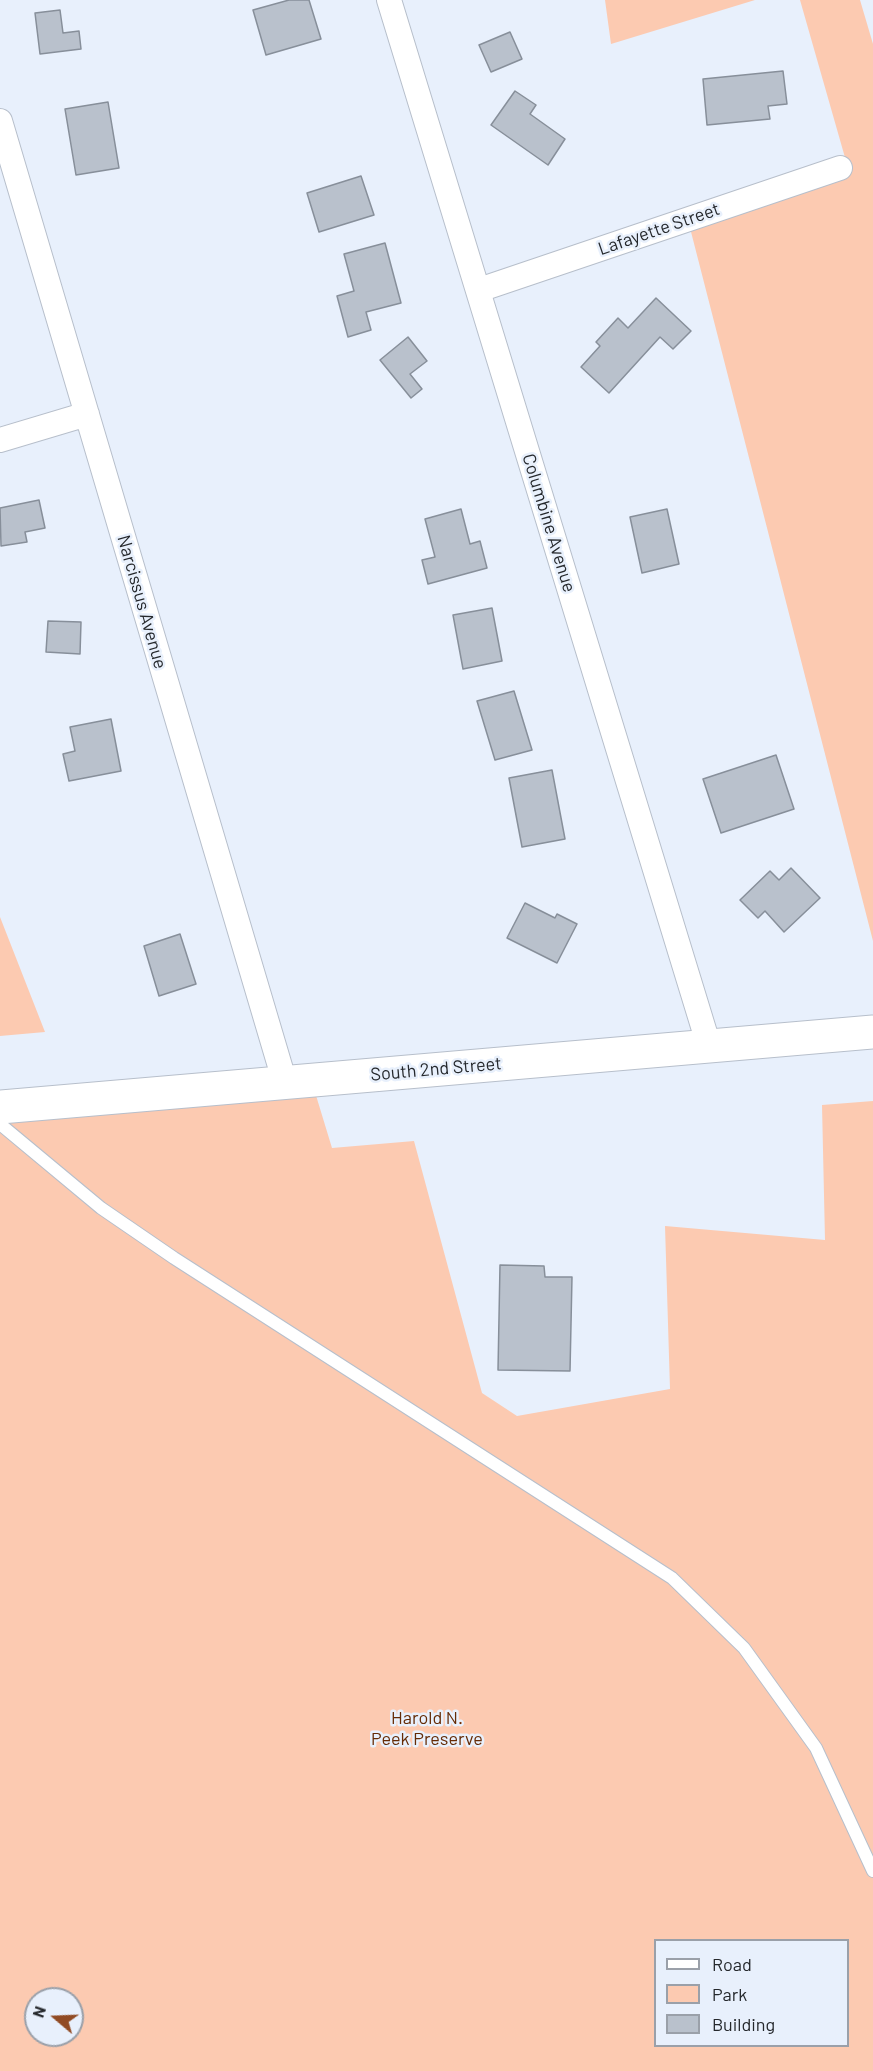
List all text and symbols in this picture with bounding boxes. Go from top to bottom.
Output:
street label: Lafayette Street [595,198,723,260]
street label: Columbine Avenue [518,451,580,595]
street label: Narcissus Avenue [113,533,171,671]
street label: South 2nd Street [370,1053,502,1085]
park label: Harold N. Peek Preserve [371,1707,483,1750]
legend [654,1939,849,2047]
text: Road [712,1953,752,1975]
text: Park [712,1983,747,2005]
north arrow [24,1987,84,2047]
text: N [28,2004,49,2020]
text: Building [712,2013,775,2035]

